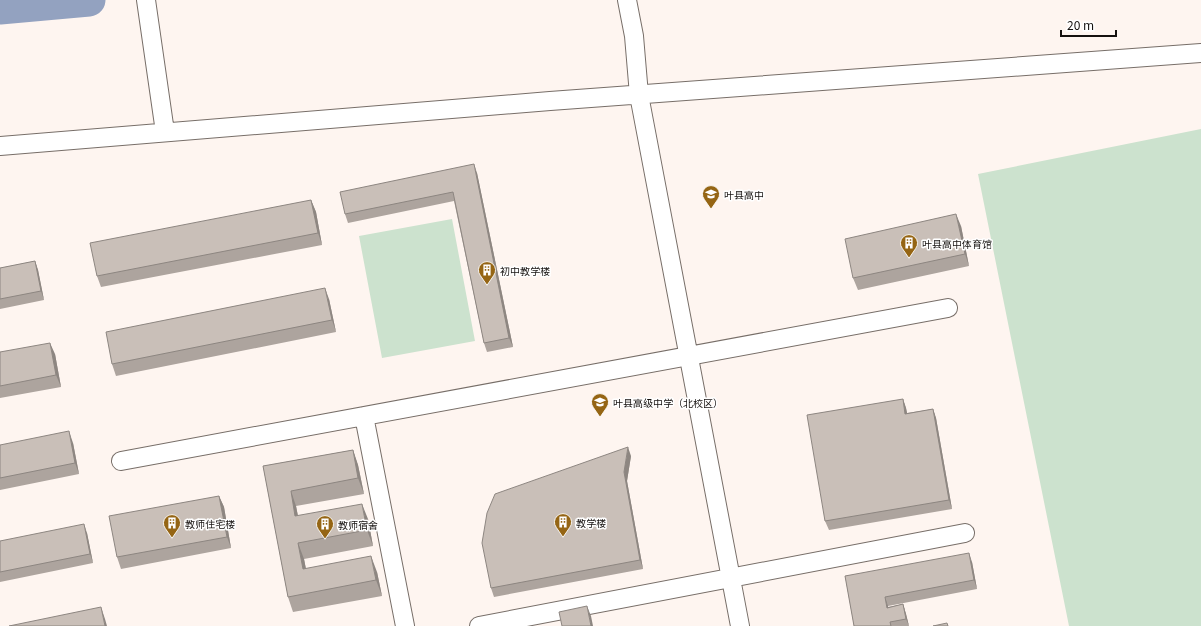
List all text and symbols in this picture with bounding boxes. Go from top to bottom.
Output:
scale bar [1061,12,1116,38]
text: 20 m [1067,16,1094,33]
school or university icon: 叶县高中 [701,184,721,209]
place label: 叶县高中 [724,187,764,202]
building icon: 叶县高中体育馆 [899,233,919,258]
place label: 叶县高中体育馆 [922,236,992,251]
building icon: 初中教学楼 [477,260,497,285]
place label: 初中教学楼 [500,263,550,278]
school or university icon: 叶县高级中学（北校区） [590,392,610,417]
place label: 叶县高级中学（北校区） [613,395,723,410]
building icon: 教学楼 [553,512,573,537]
building icon: 教师住宅楼 [162,513,182,538]
building icon: 教师宿舍 [315,514,335,539]
place label: 教学楼 [576,515,606,530]
place label: 教师住宅楼 [185,516,235,531]
place label: 教师宿舍 [338,517,378,532]

